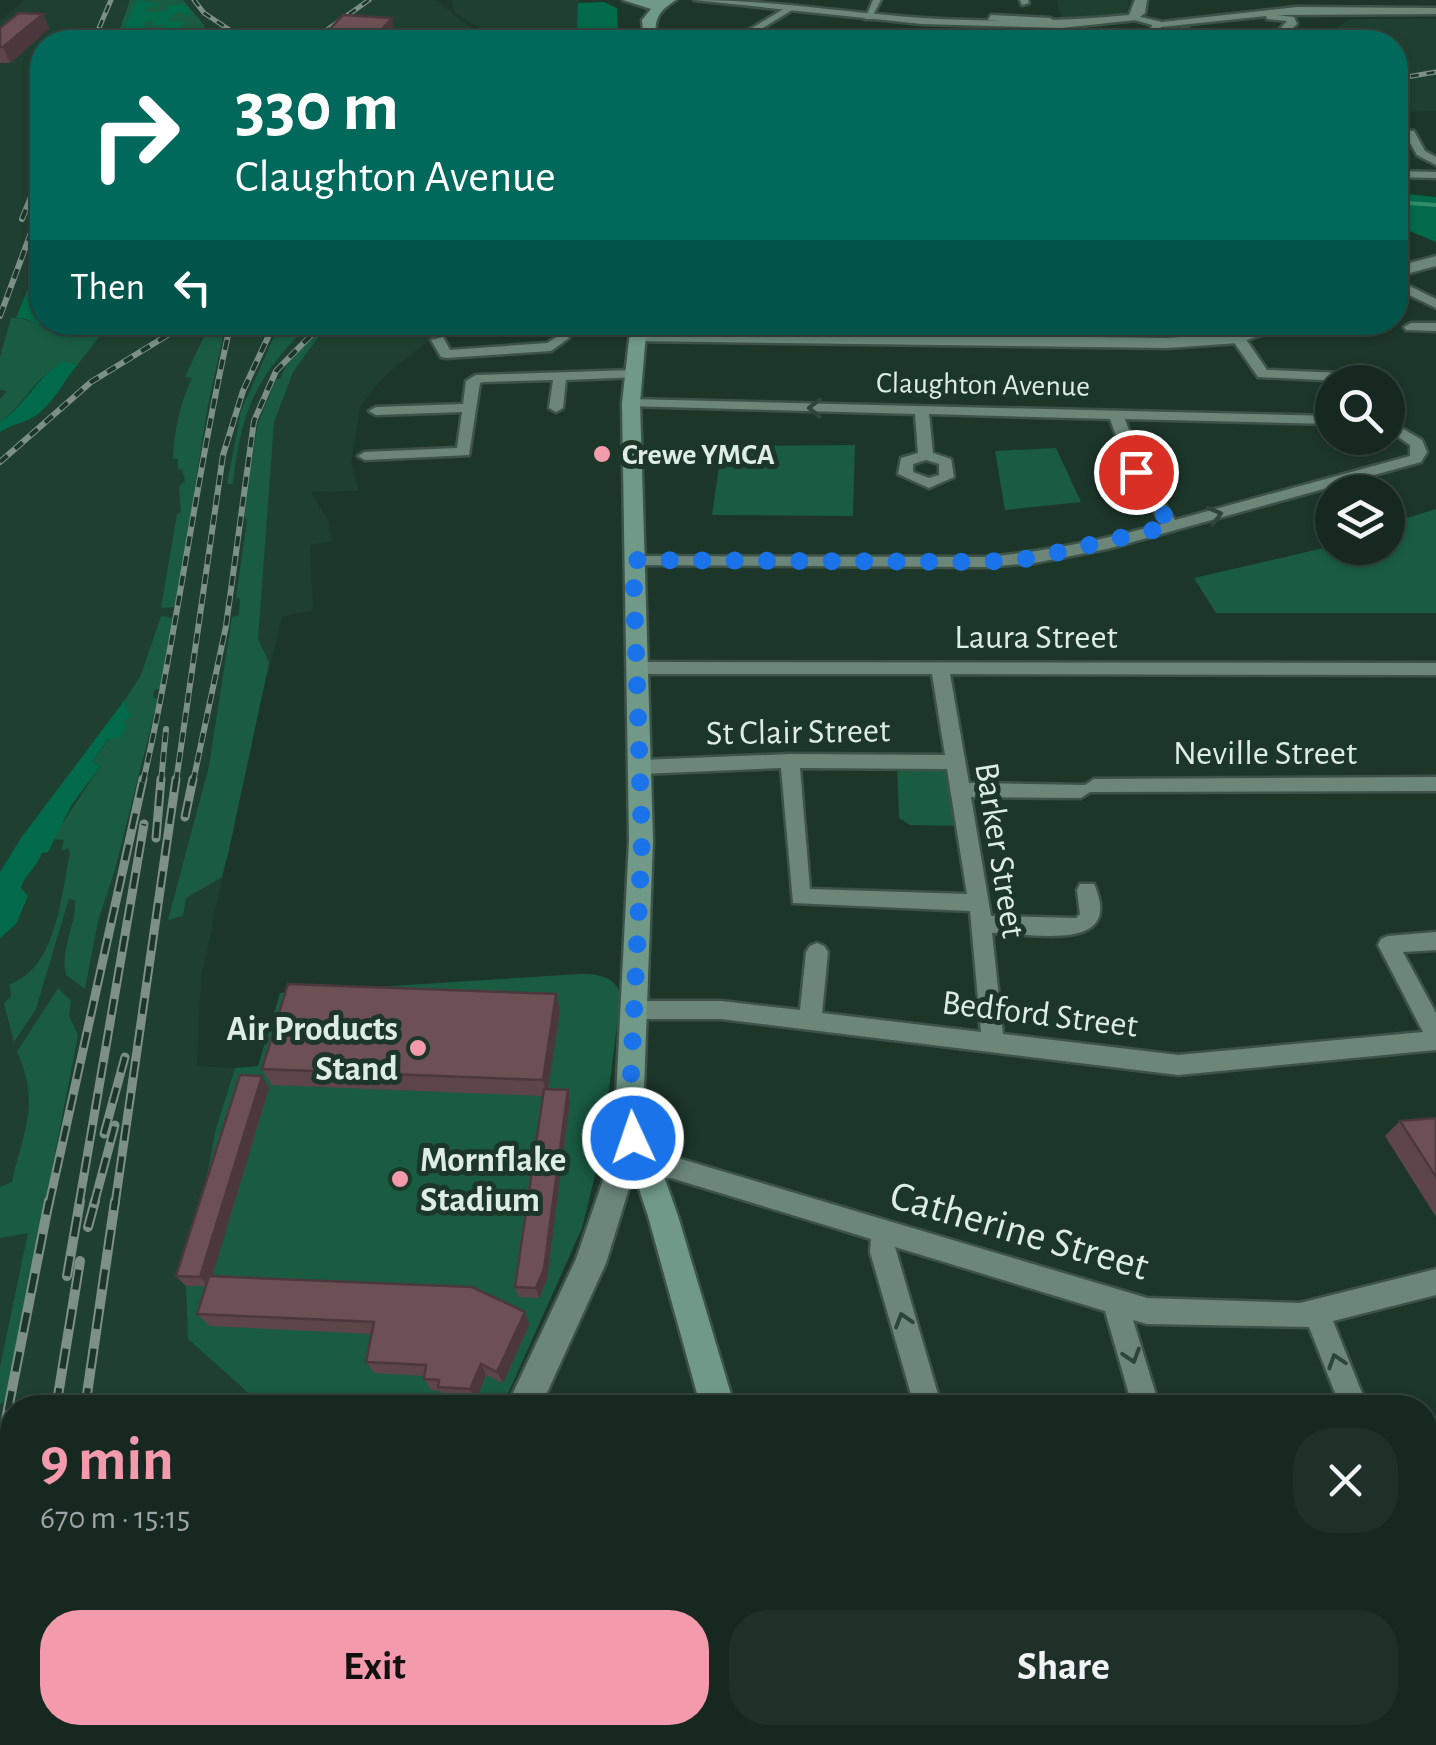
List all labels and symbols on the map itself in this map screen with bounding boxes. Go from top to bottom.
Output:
street label: Claughton Avenue [876,368,1090,402]
one-way arrow [807,397,823,418]
pin [1094,430,1179,515]
place label: Crewe YMCA [622,440,775,470]
marker: Crewe YMCA [591,443,613,465]
one-way arrow [1206,505,1223,526]
street label: Laura Street [954,620,1118,655]
street label: St Clair Street [706,713,891,752]
street label: Neville Street [1173,736,1357,771]
street label: Barker Street [968,760,1031,940]
street label: Bedford Street [940,985,1140,1044]
place label: Air Products Stand [226,1012,398,1087]
marker: Air Products Stand [407,1037,429,1059]
position arrow [581,1086,685,1190]
place label: Mornflake Stadium [420,1143,566,1218]
marker: Mornflake Stadium [389,1168,411,1190]
street label: Catherine Street [886,1174,1153,1288]
one-way arrow [894,1312,915,1329]
one-way arrow [1120,1347,1141,1364]
one-way arrow [1327,1353,1347,1370]

